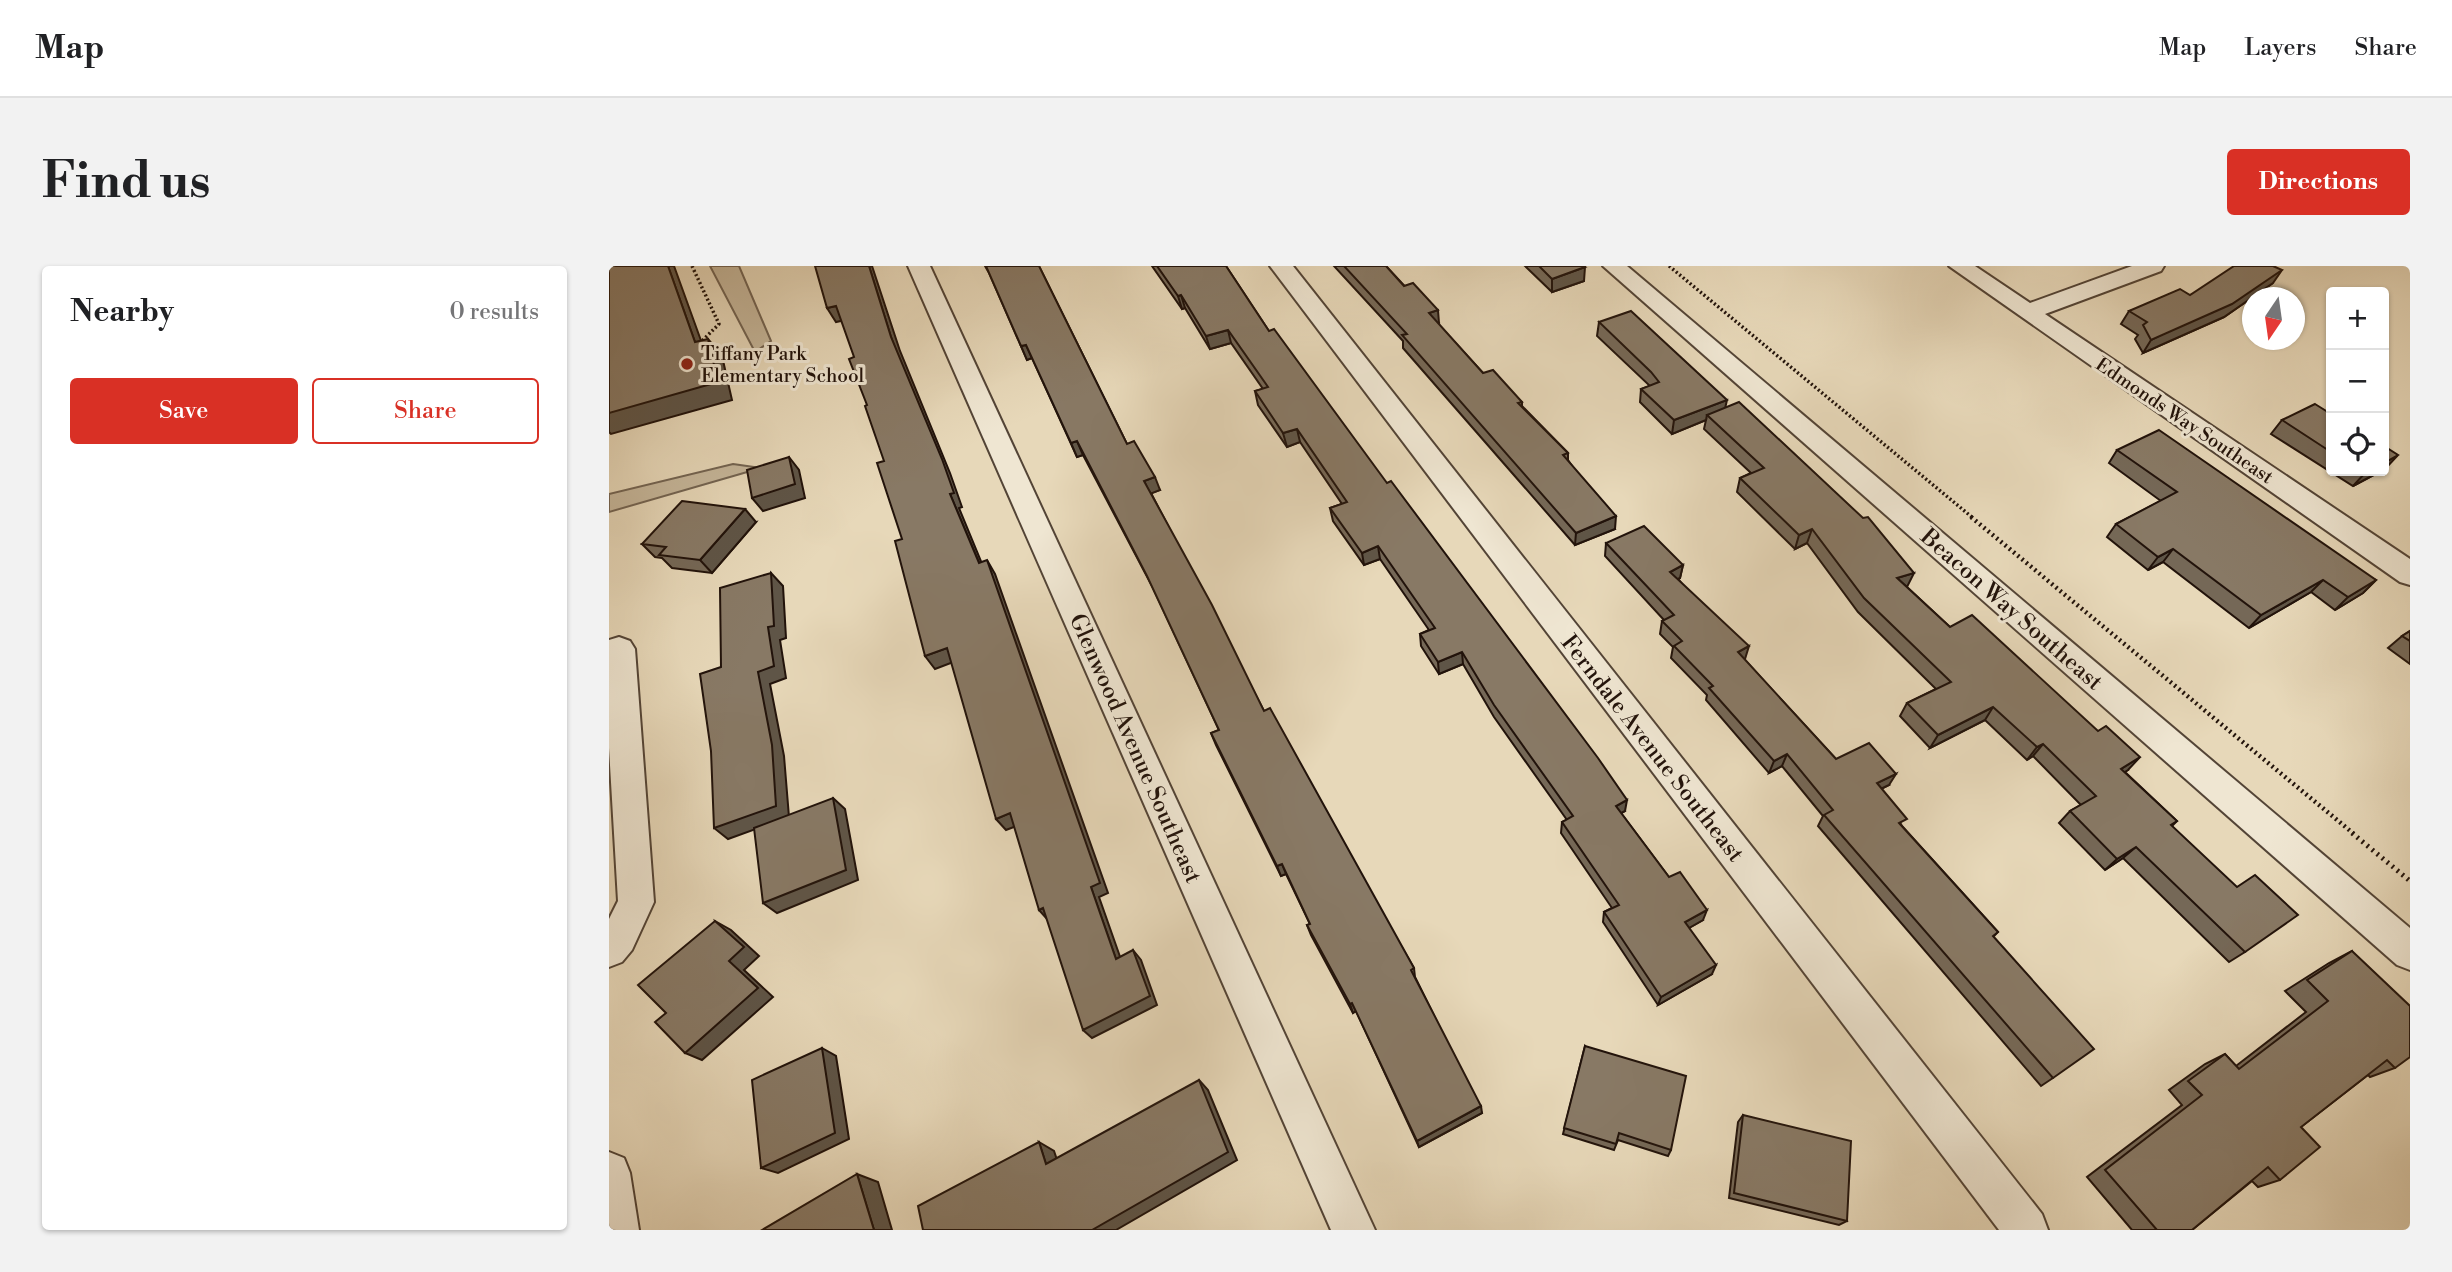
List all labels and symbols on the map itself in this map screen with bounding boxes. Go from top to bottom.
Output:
north arrow [2242,287,2305,350]
place label: Tiffany Park Elementary School [701,342,865,388]
street label: Edmonds Way Southeast [2091,352,2278,489]
marker: Tiffany Park Elementary School [679,356,695,372]
street label: Beacon Way Southeast [1914,522,2108,696]
street label: Glenwood Avenue Southeast [1063,609,1207,887]
street label: Ferndale Avenue Southeast [1555,629,1750,868]

